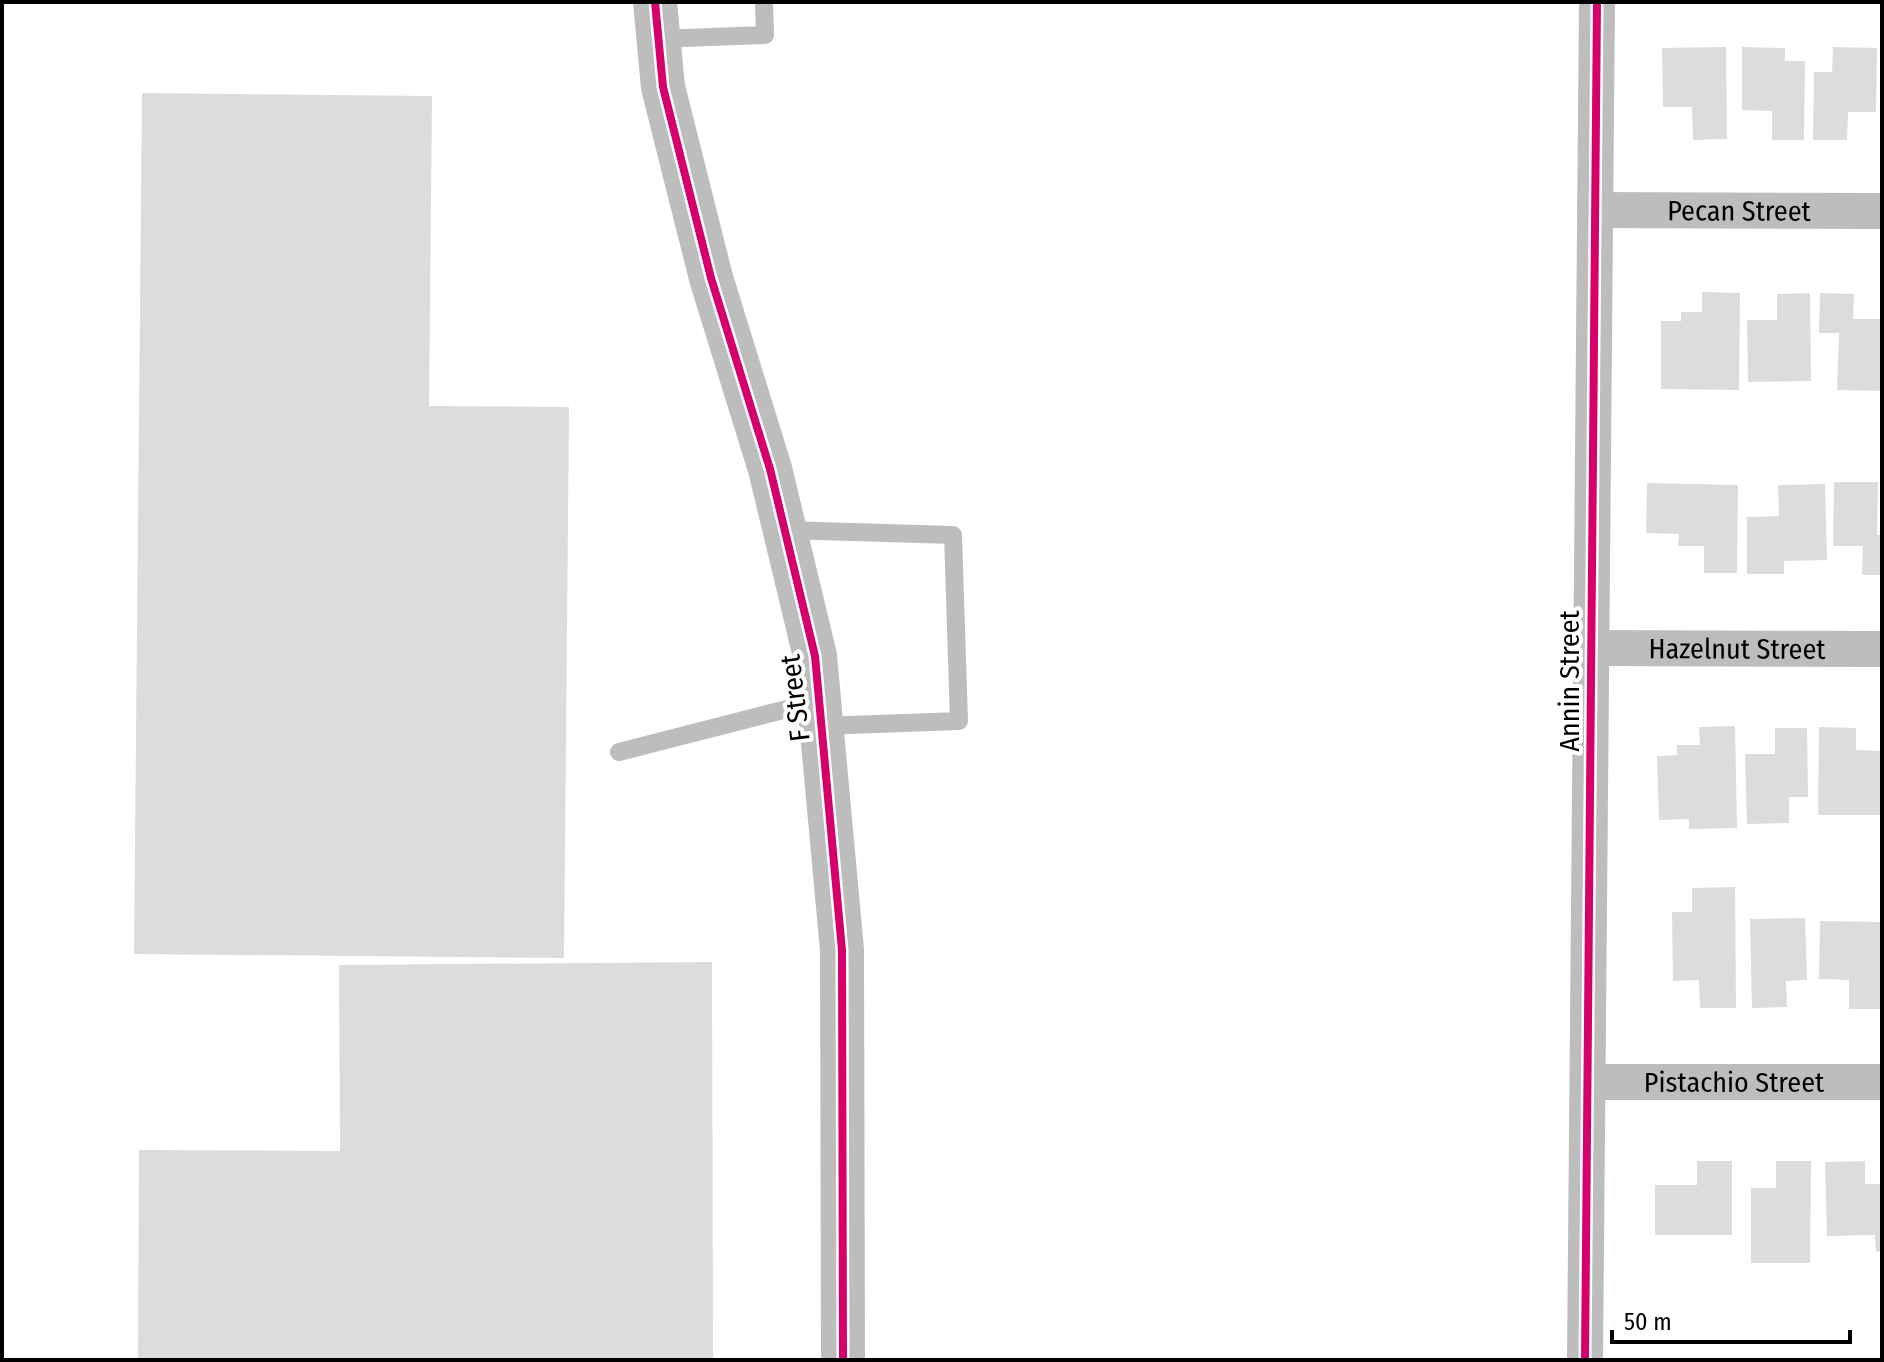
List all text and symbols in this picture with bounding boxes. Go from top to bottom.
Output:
street label: Pecan Street [1667,194,1812,227]
street label: Annin Street [1553,609,1586,752]
street label: Hazelnut Street [1648,632,1826,665]
street label: F Street [773,652,817,744]
street label: Pistachio Street [1644,1066,1825,1099]
scale bar [1612,1294,1850,1344]
text: 50 m [1624,1308,1672,1336]

